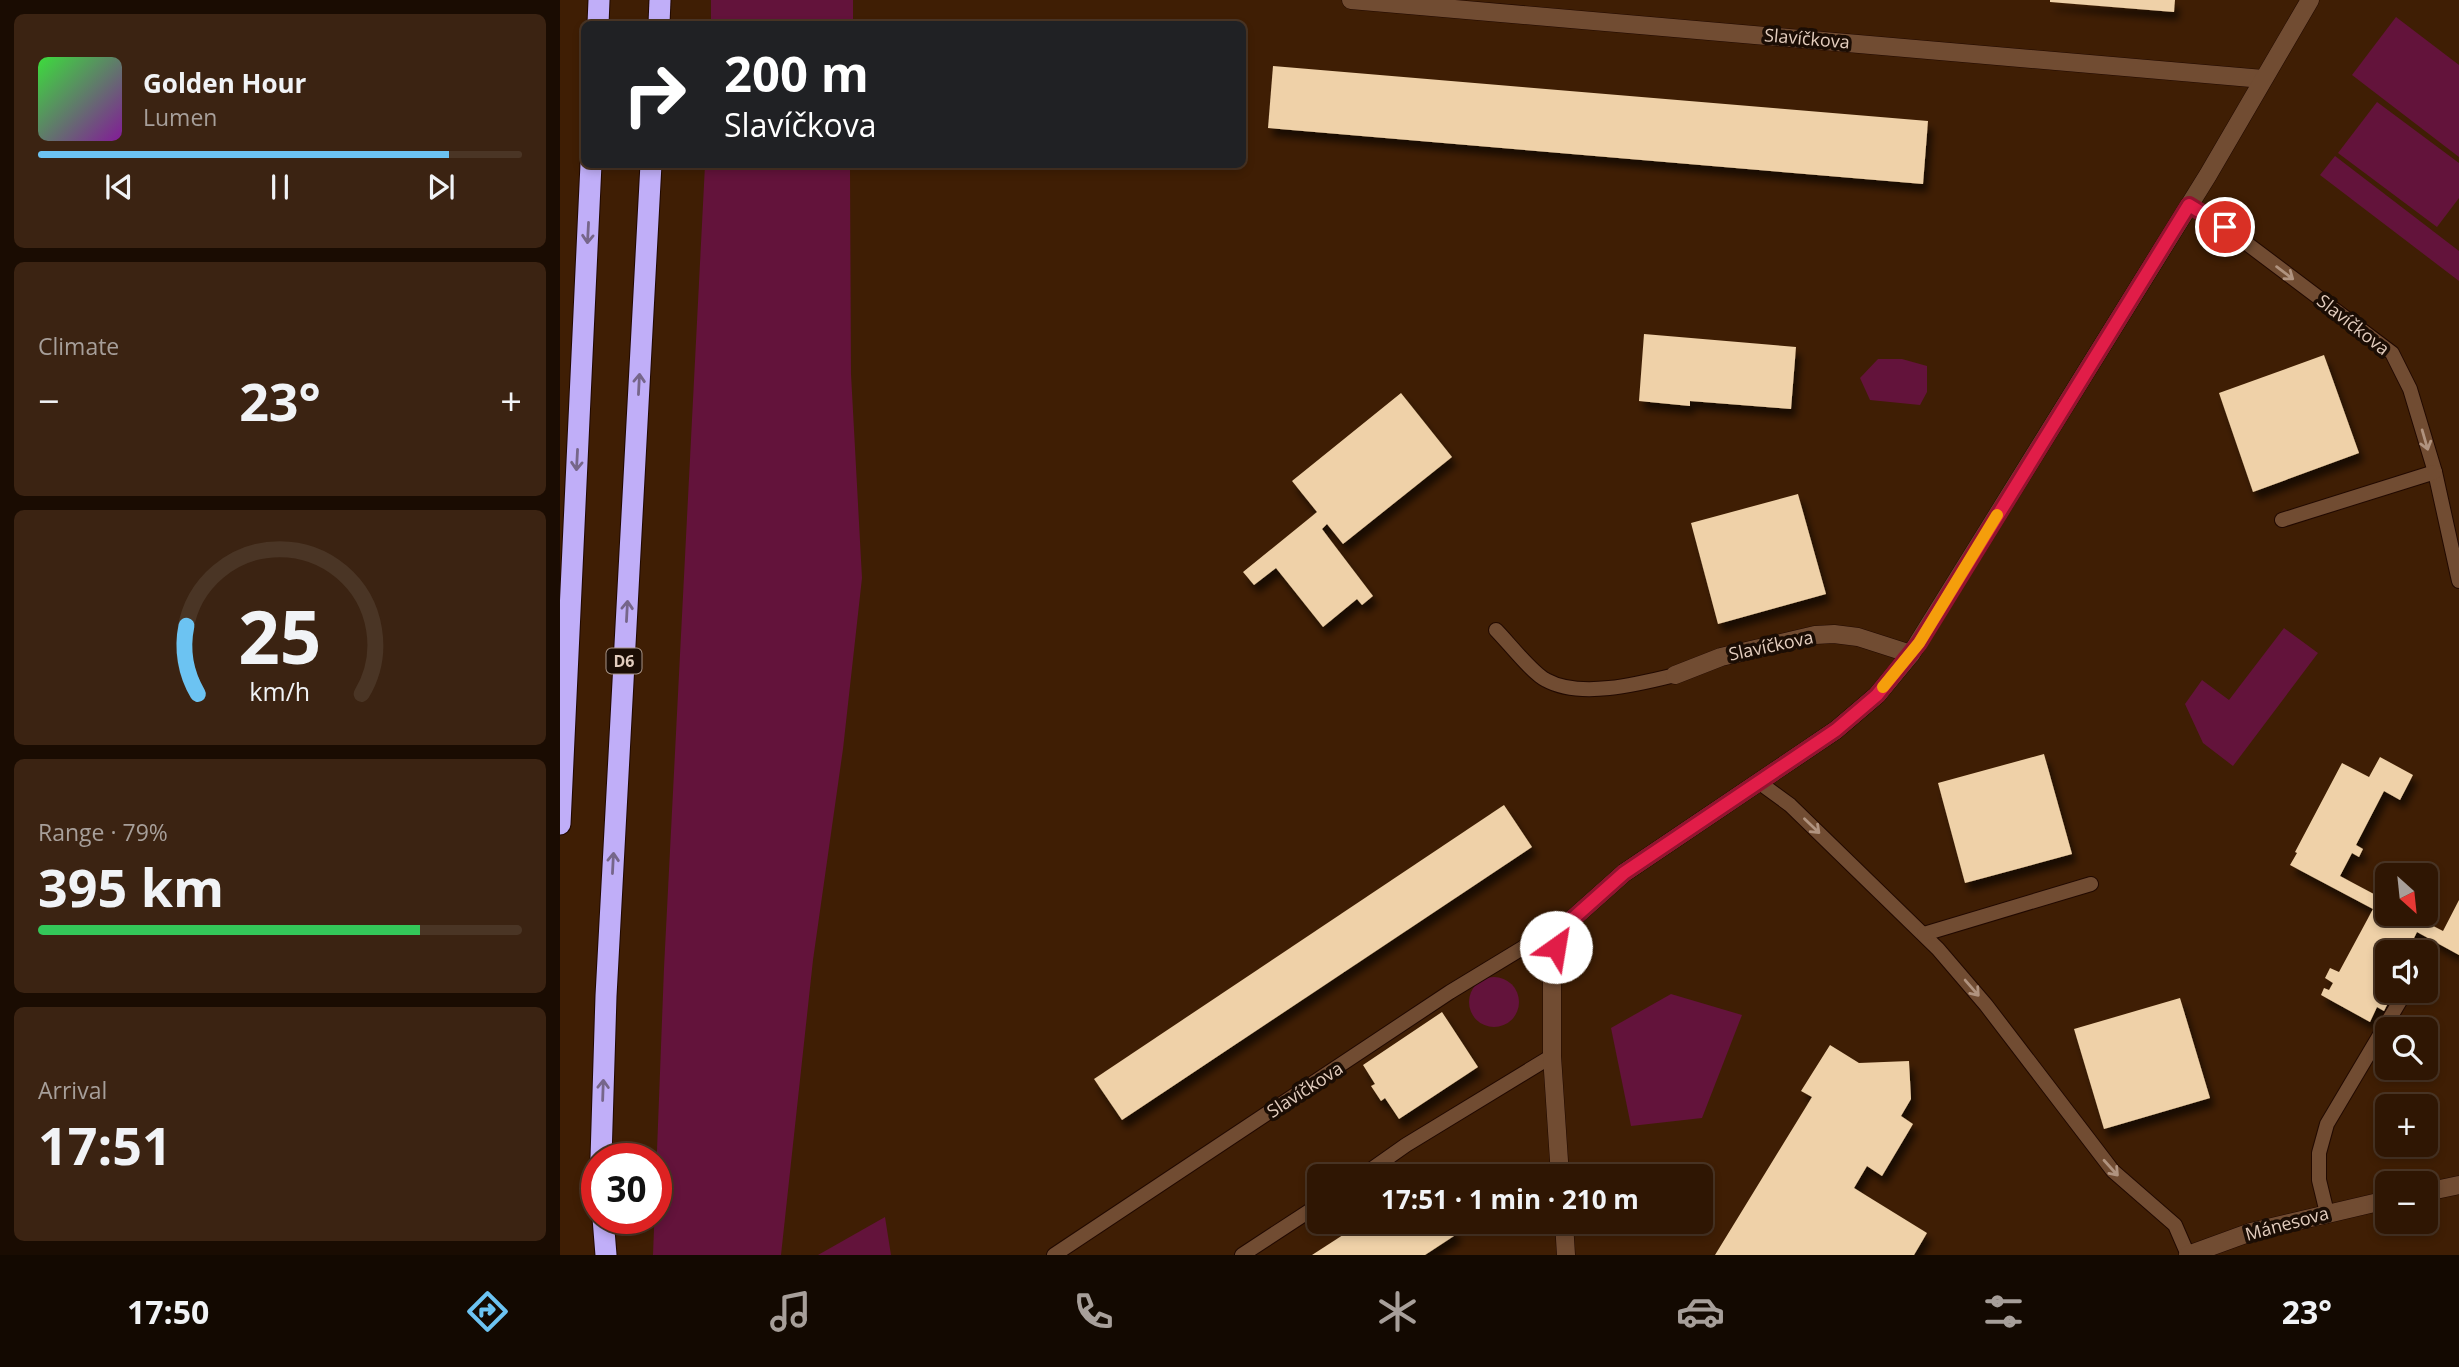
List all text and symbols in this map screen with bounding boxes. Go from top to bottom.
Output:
street label: Slavíčkova [1763,22,1851,54]
text: 200 m [724,40,869,106]
icon: right [609,49,700,140]
text: Golden Hour [143,65,306,101]
text: Lumen [143,101,217,133]
text: Slavíčkova [724,103,877,146]
icon: previous [100,168,138,206]
icon: pause [261,168,299,206]
icon: next [422,168,460,206]
pin [2195,197,2255,257]
icon: arrive [2206,208,2244,246]
one-way arrow [581,221,594,243]
one-way arrow [2275,265,2294,280]
street label: Slavíčkova [2312,288,2395,360]
text: Climate [38,330,119,362]
text: 23° [239,365,321,436]
one-way arrow [633,373,646,396]
text: − [38,374,60,426]
text: + [500,374,522,426]
one-way arrow [2420,429,2433,451]
one-way arrow [571,448,584,471]
text: 25 [238,586,322,685]
one-way arrow [621,601,634,623]
street label: Slavíčkova [1726,624,1815,666]
road number: D6 [606,648,642,674]
text: km/h [250,673,310,707]
text: Range · 79% [38,816,168,848]
one-way arrow [1803,818,1820,835]
text: 395 km [38,851,224,922]
one-way arrow [607,852,620,875]
north arrow [2375,863,2438,926]
map controls [2375,863,2438,1234]
position arrow [1519,910,1593,984]
button: sound [2375,940,2438,1003]
one-way arrow [1964,979,1980,997]
button: search [2375,1017,2438,1080]
street label: Slavíčkova [1262,1056,1347,1123]
text: Arrival [38,1074,107,1106]
one-way arrow [597,1079,610,1102]
button: + [2375,1094,2438,1157]
text: 17:51 [38,1109,172,1180]
speed limit sign: 30 [581,1143,672,1234]
one-way arrow [2103,1159,2119,1177]
button: − [2375,1171,2438,1234]
text: 17:51 · 1 min · 210 m [1381,1181,1639,1217]
street label: Mánesova [2242,1200,2331,1246]
icon: directions [463,1287,512,1336]
icon: music [766,1287,815,1336]
icon: phone [1069,1287,1118,1336]
icon: climate [1373,1287,1422,1336]
icon: car [1676,1287,1725,1336]
icon: filters [1979,1287,2028,1336]
text: 17:50 [127,1290,209,1333]
text: 23° [2282,1290,2332,1333]

